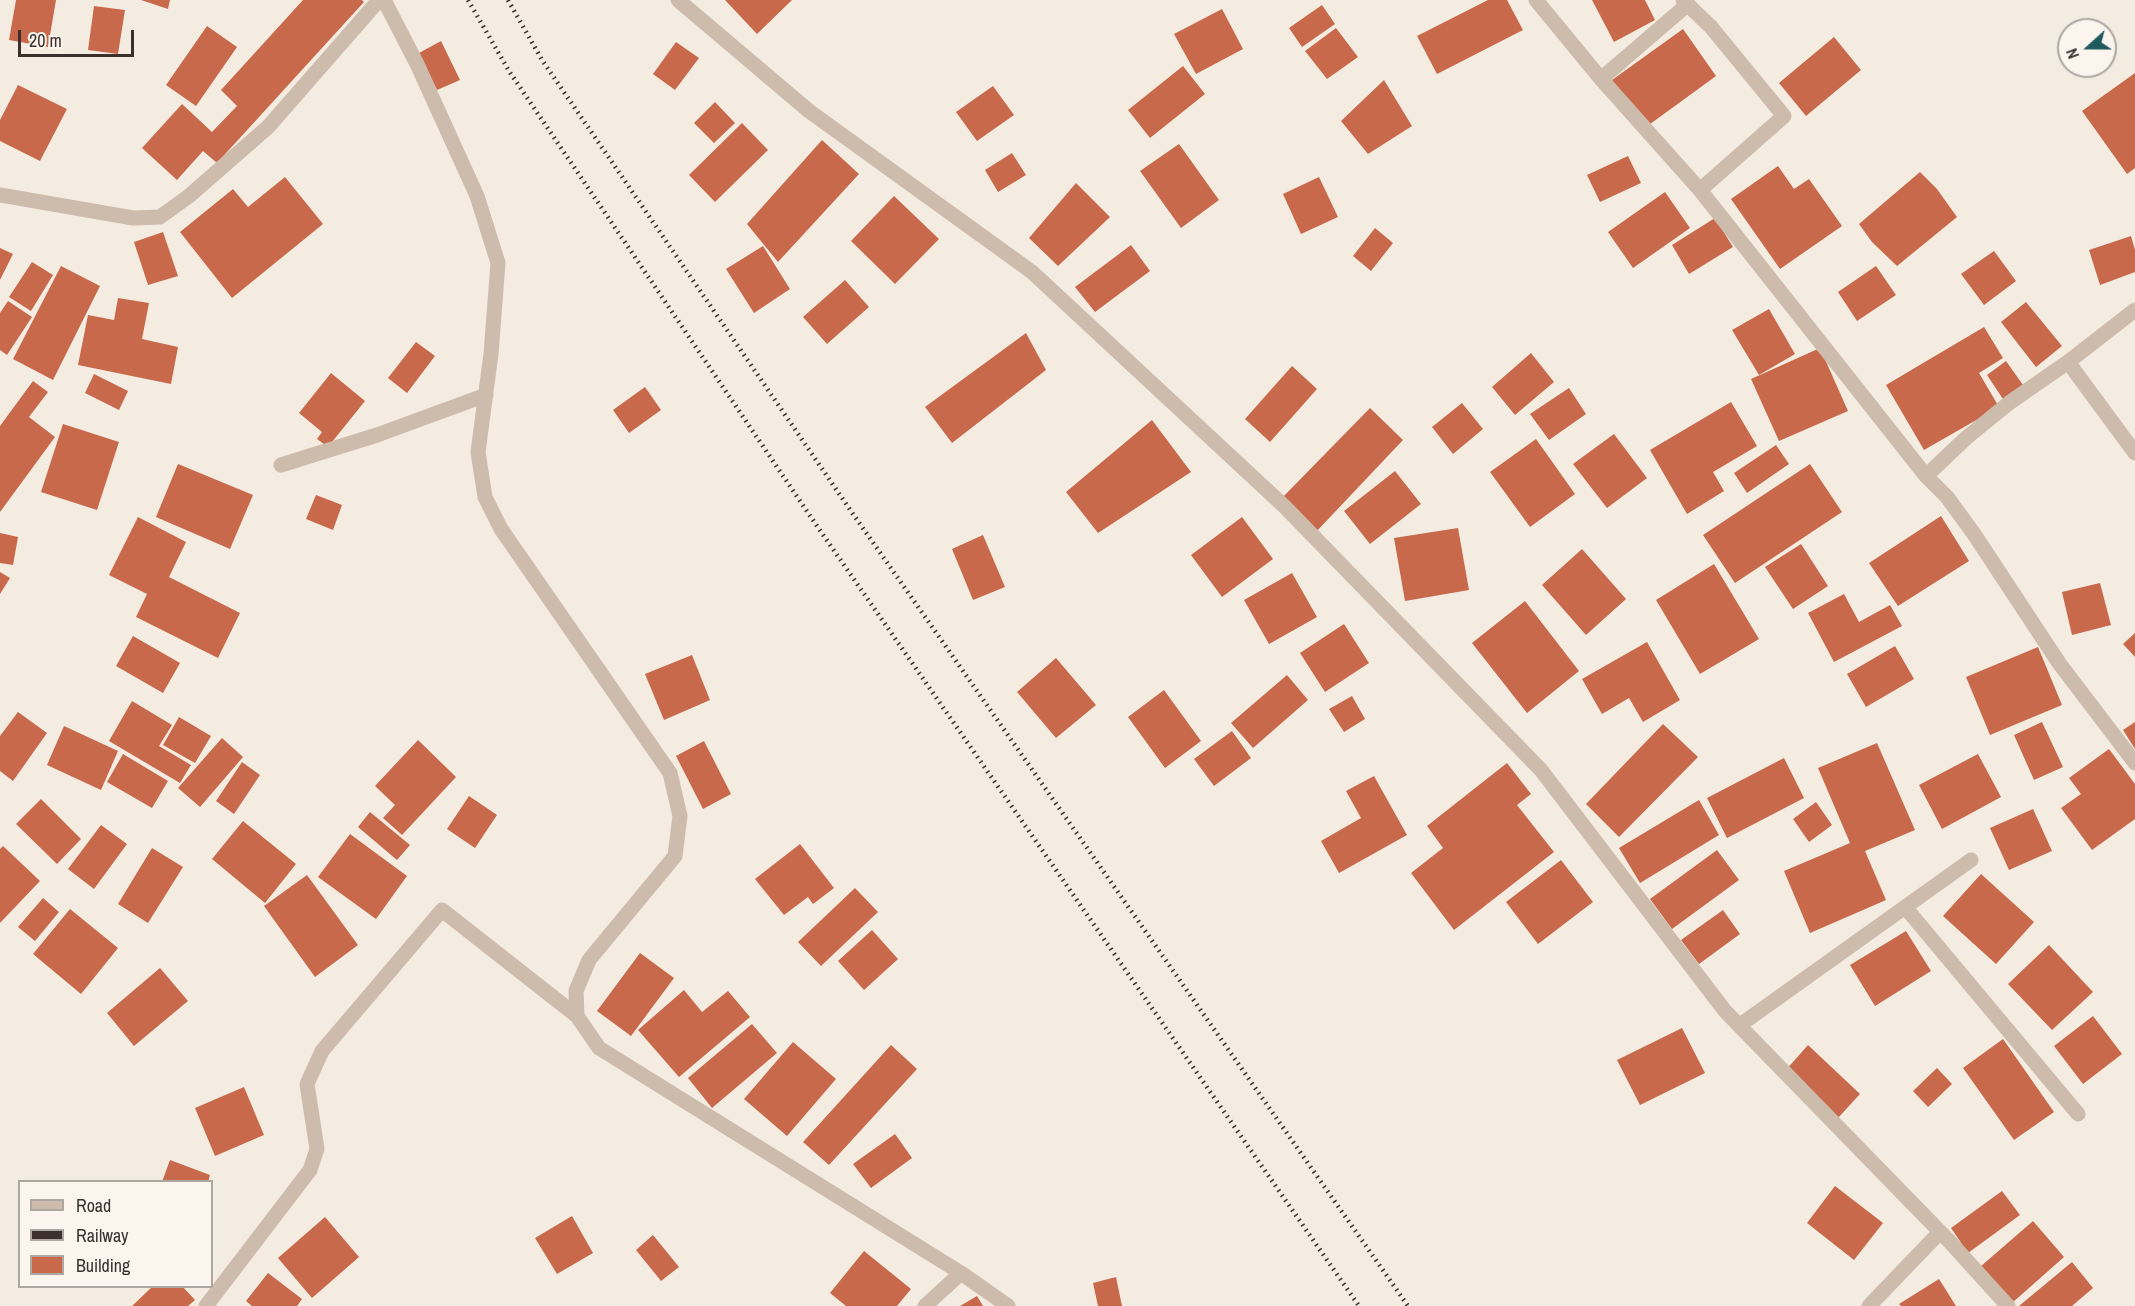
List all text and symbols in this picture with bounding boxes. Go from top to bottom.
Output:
scale bar [21,18,136,56]
north arrow [2057,18,2117,78]
text: 20 m [29,28,62,53]
text: N [2060,45,2084,62]
legend [18,1180,213,1288]
text: Road [76,1193,111,1218]
text: Railway [76,1223,129,1248]
text: Building [76,1253,130,1278]

